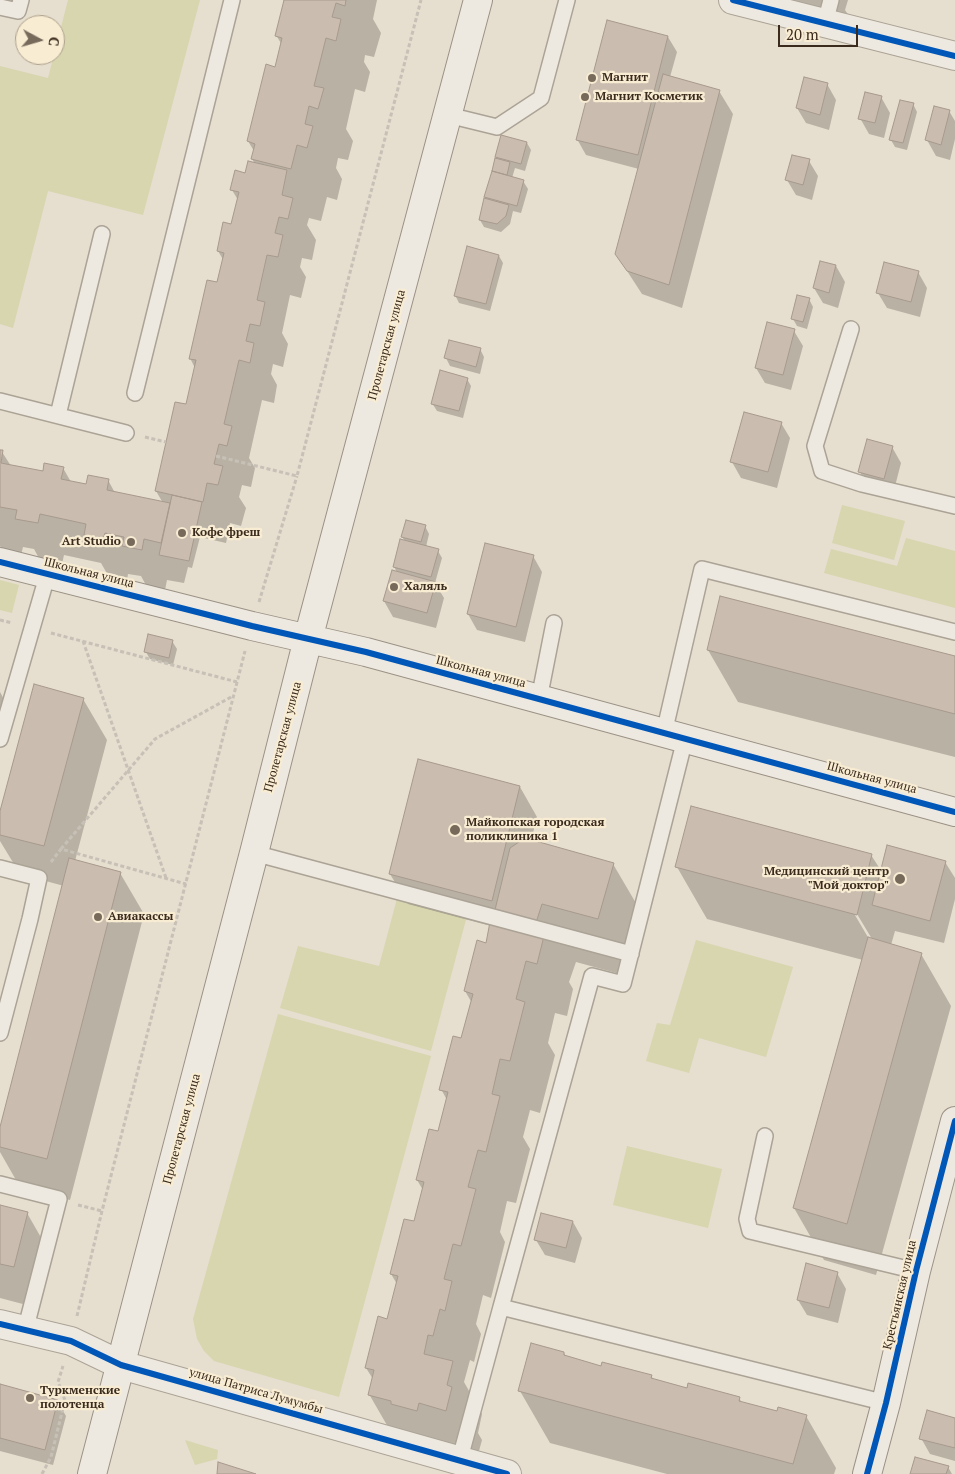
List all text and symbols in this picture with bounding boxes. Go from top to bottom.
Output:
north arrow [15,15,65,65]
scale bar [780,15,860,47]
text: 20 m [786,24,819,44]
text: С [44,36,64,47]
place label: Магнит [602,71,648,85]
marker: Магнит [586,72,598,84]
place label: Магнит Косметик [595,90,703,104]
marker: Магнит Косметик [579,91,591,103]
street label: Пролетарская улица [365,288,409,402]
place label: Кофе фреш [192,526,260,540]
marker: Кофе фреш [176,527,188,539]
place label: Art Studio [62,535,121,549]
marker: Art Studio [125,536,137,548]
street label: Школьная улица [43,555,135,591]
place label: Халяль [404,580,447,594]
marker: Халяль [388,581,400,593]
street label: Школьная улица [435,653,527,691]
street label: Пролетарская улица [261,680,305,794]
street label: Школьная улица [826,759,918,797]
place label: Майкопская городская поликлиника 1 [466,816,604,844]
marker: Майкопская городская поликлиника 1 [448,823,462,837]
place label: Медицинский центр "Мой доктор" [764,865,889,893]
marker: Медицинский центр "Мой доктор" [893,872,907,886]
place label: Авиакассы [108,910,174,924]
marker: Авиакассы [92,911,104,923]
street label: Пролетарская улица [160,1072,204,1186]
street label: Крестьянская улица [880,1239,920,1351]
street label: улица Патриса Лумумбы [188,1365,324,1417]
place label: Туркменские полотенца [40,1384,120,1412]
marker: Туркменские полотенца [24,1392,36,1404]

